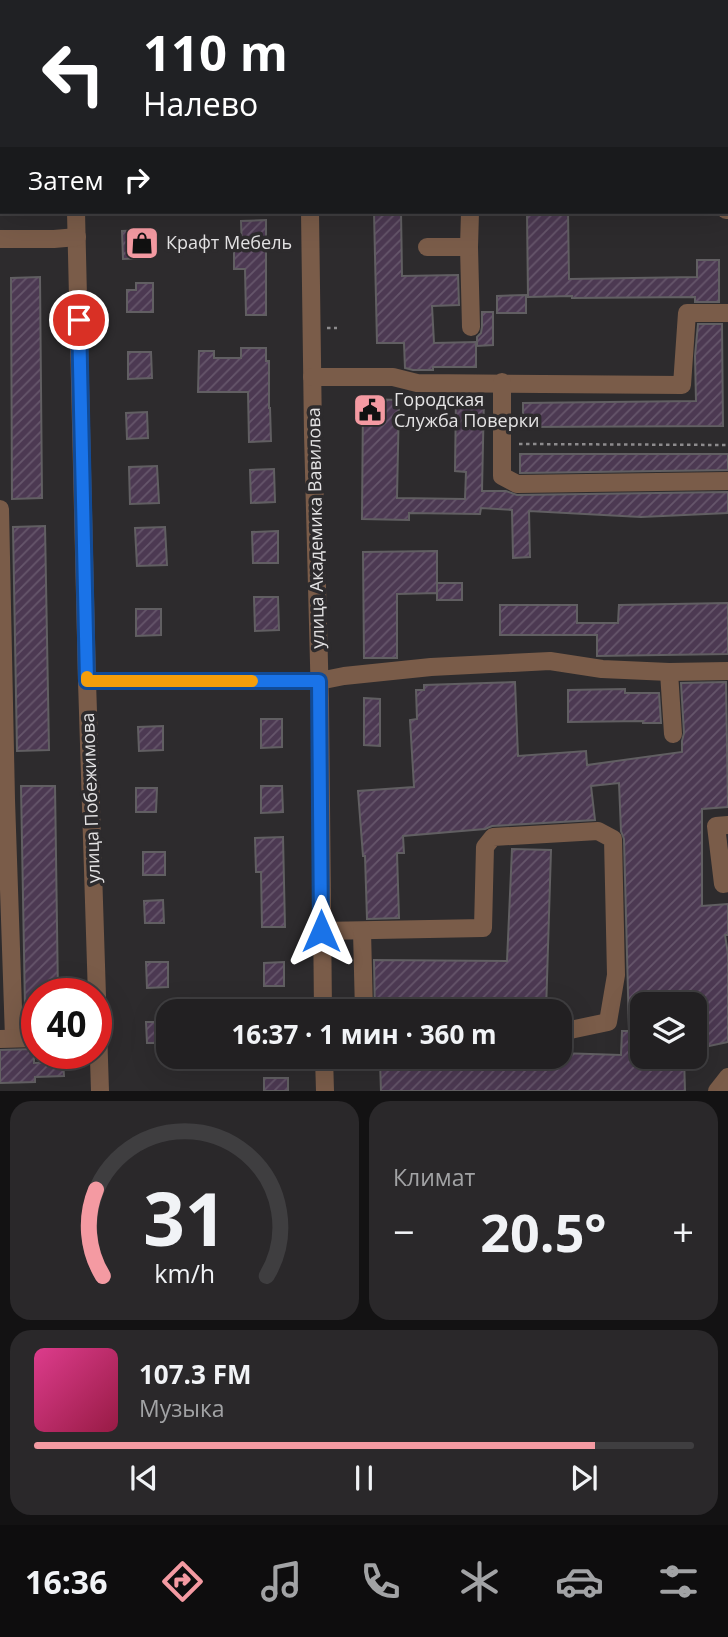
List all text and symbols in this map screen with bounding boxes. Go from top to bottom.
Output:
text: 110 m [143,19,288,85]
icon: left [28,28,119,119]
text: Налево [143,82,258,125]
icon: right [118,161,156,199]
text: Затем [28,162,104,198]
shop icon: Крафт Мебель [123,224,161,262]
place label: Крафт Мебель [166,230,292,254]
pin [49,290,109,350]
icon: arrive [60,301,98,339]
place label: Городская Служба Поверки [394,387,539,432]
public building icon: Городская Служба Поверки [351,391,389,429]
street label: улица Академика Вавилова [301,407,329,649]
street label: улица Побежимова [75,712,105,884]
position arrow [284,894,358,968]
speed limit sign: 40 [21,978,112,1069]
map controls [630,992,707,1069]
button: layers [630,992,707,1069]
text: 16:37 · 1 мин · 360 m [231,1016,497,1052]
text: Климат [393,1161,475,1193]
text: 31 [143,1169,226,1268]
text: 20.5° [480,1196,607,1267]
text: − [393,1205,415,1257]
text: + [672,1205,694,1257]
text: km/h [154,1256,215,1290]
text: 107.3 FM [139,1356,251,1392]
text: Музыка [139,1392,225,1424]
icon: previous [125,1459,163,1497]
icon: pause [345,1459,383,1497]
icon: next [565,1459,603,1497]
icon: directions [158,1557,207,1606]
icon: music [257,1557,306,1606]
icon: phone [356,1557,405,1606]
icon: climate [455,1557,504,1606]
icon: car [555,1557,604,1606]
icon: filters [654,1557,703,1606]
text: 16:36 [25,1560,107,1603]

